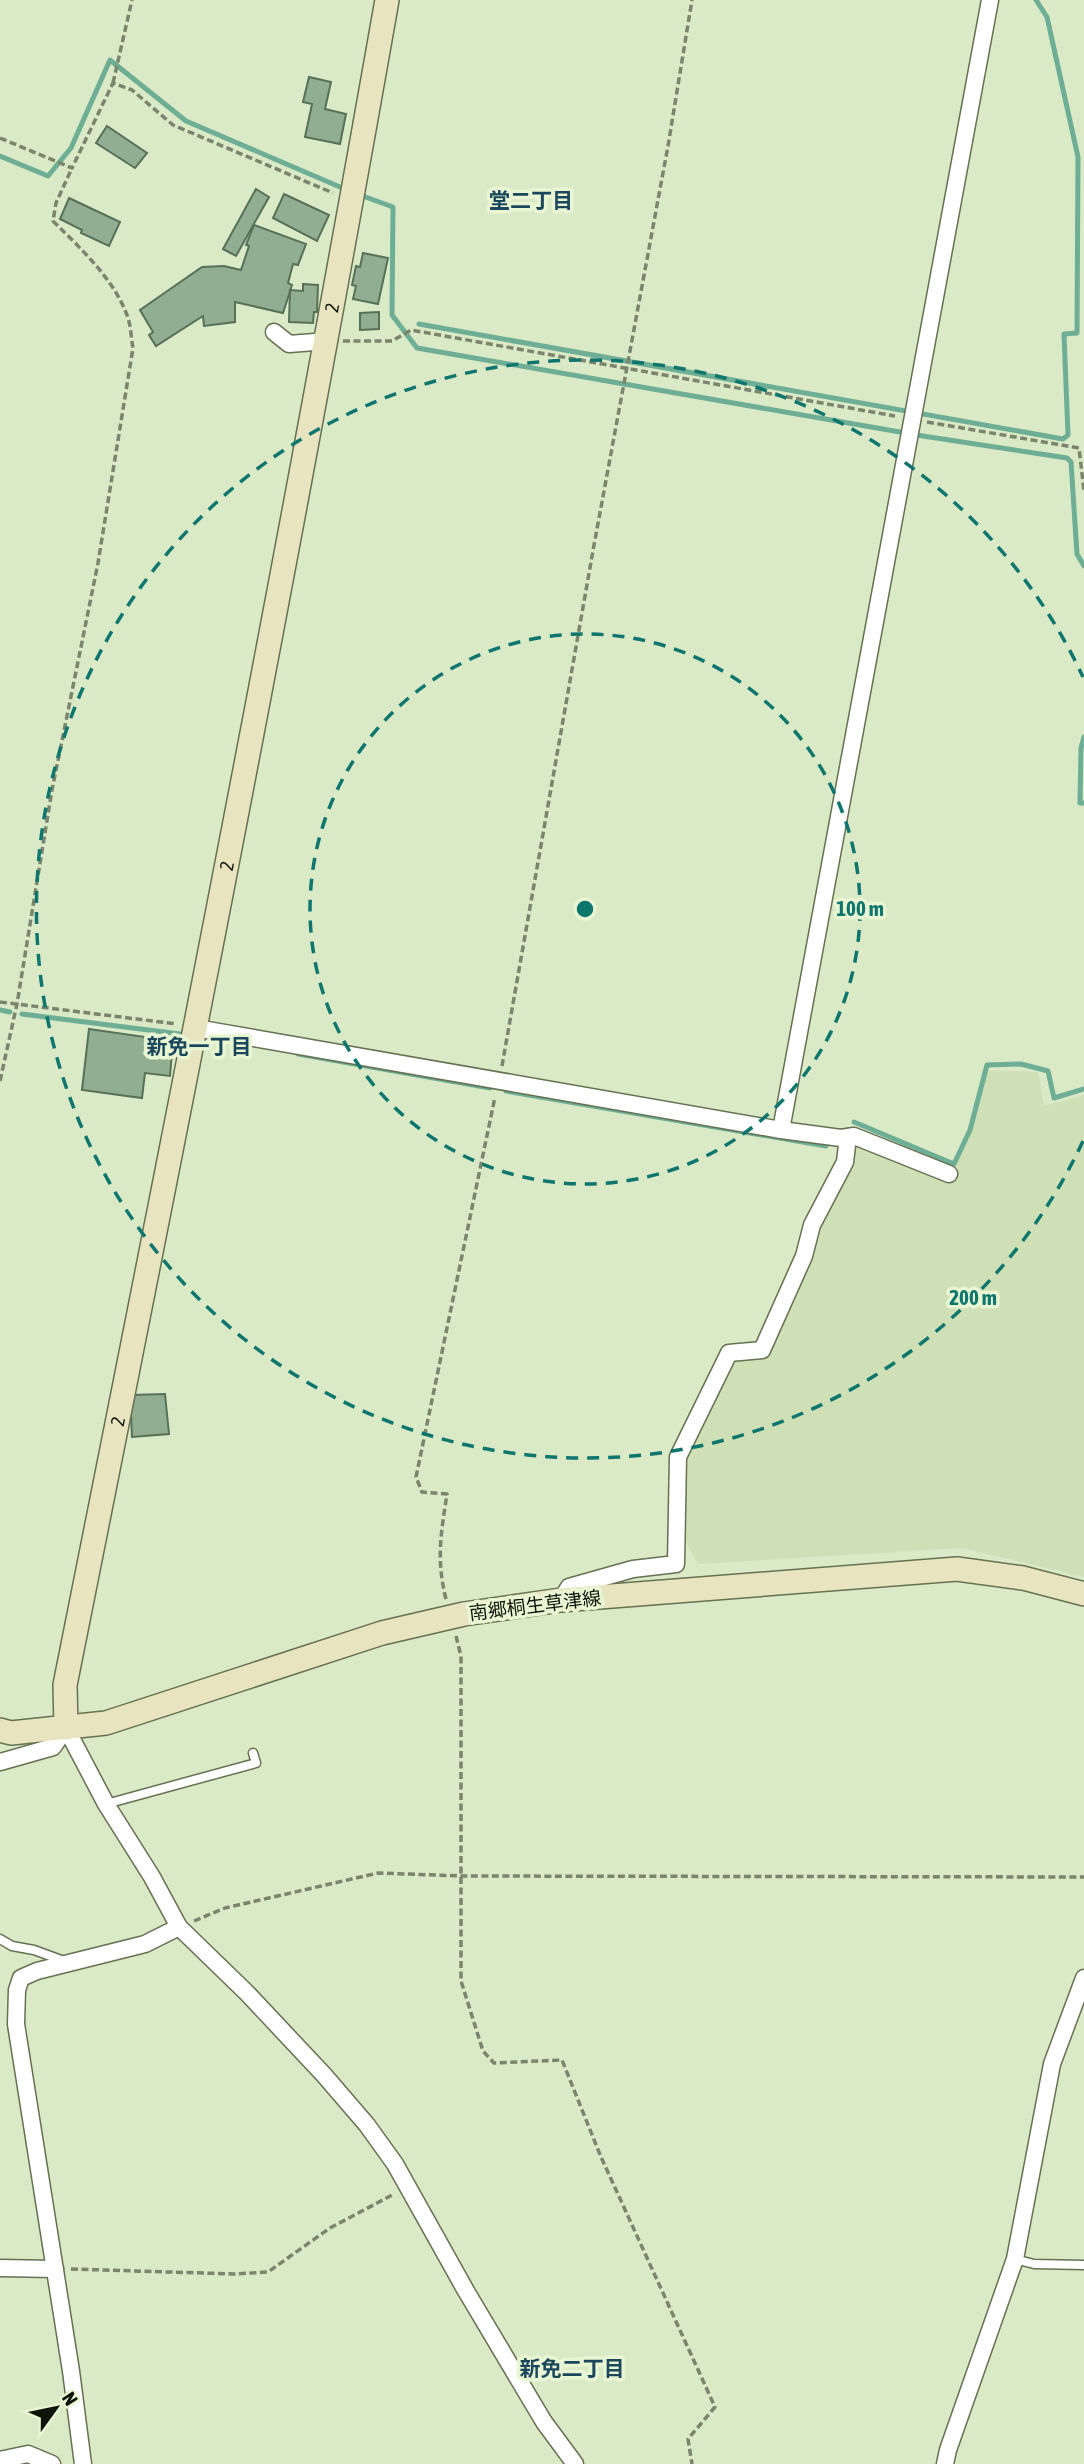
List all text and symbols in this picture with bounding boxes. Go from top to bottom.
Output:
district label: 堂二丁目 [489,188,573,212]
street label: 2 [320,301,343,314]
street label: 2 [215,859,238,872]
text: 100 m [836,896,884,920]
centre of rings [573,897,597,921]
district label: 新免一丁目 [147,1034,252,1058]
text: 200 m [949,1285,997,1309]
street label: 2 [106,1415,129,1428]
street label: 南郷桐生草津線 [468,1586,602,1624]
district label: 新免二丁目 [520,2356,625,2380]
north arrow [21,2373,91,2443]
text: N [58,2388,83,2409]

